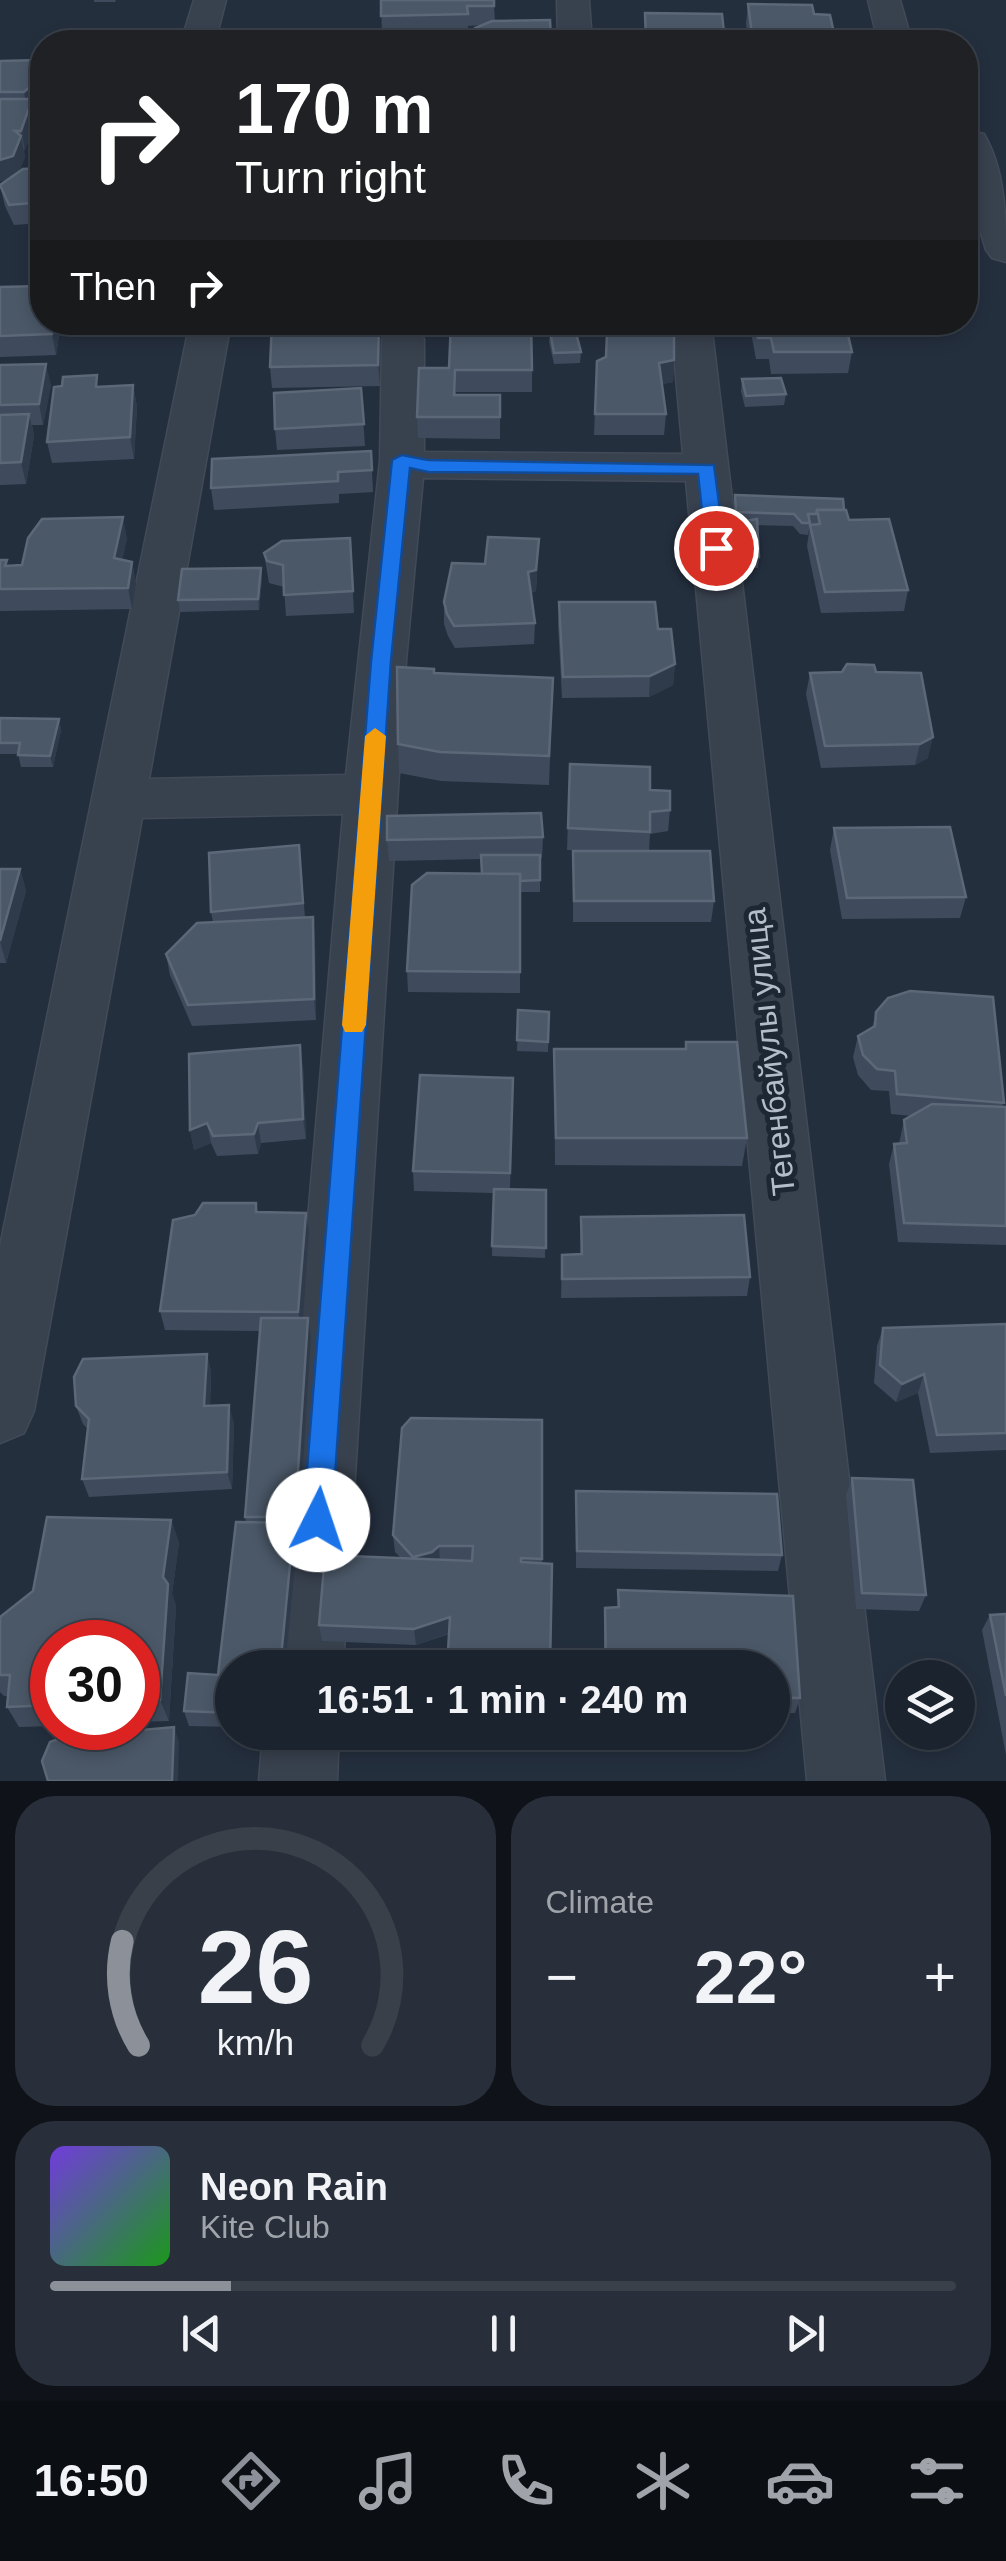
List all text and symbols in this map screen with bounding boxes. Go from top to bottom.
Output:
icon: right [70,70,200,200]
text: 170 m [235,70,433,148]
text: Turn right [235,152,426,203]
icon: right [177,260,232,315]
text: Then [70,266,157,308]
pin [674,506,759,591]
icon: arrive [689,521,744,576]
street label: Тегенбайулы улица [736,906,802,1198]
position arrow [266,1468,370,1572]
speed limit sign: 30 [30,1620,160,1750]
map controls [885,1660,975,1750]
button: layers [885,1660,975,1750]
text: 16:51 · 1 min · 240 m [317,1679,688,1721]
text: Climate [546,1884,654,1920]
text: 26 [197,1909,313,2025]
text: 22° [694,1935,807,2019]
text: − [546,1946,578,2008]
text: + [924,1946,956,2008]
text: km/h [217,2023,294,2063]
text: Neon Rain [200,2166,388,2208]
text: Kite Club [200,2209,330,2245]
icon: previous [174,2306,229,2361]
icon: pause [476,2306,531,2361]
icon: next [778,2306,833,2361]
icon: directions [216,2446,286,2516]
icon: music [353,2446,423,2516]
icon: phone [491,2446,561,2516]
icon: climate [628,2446,698,2516]
icon: car [765,2446,835,2516]
icon: filters [902,2446,972,2516]
text: 16:50 [34,2455,149,2506]

